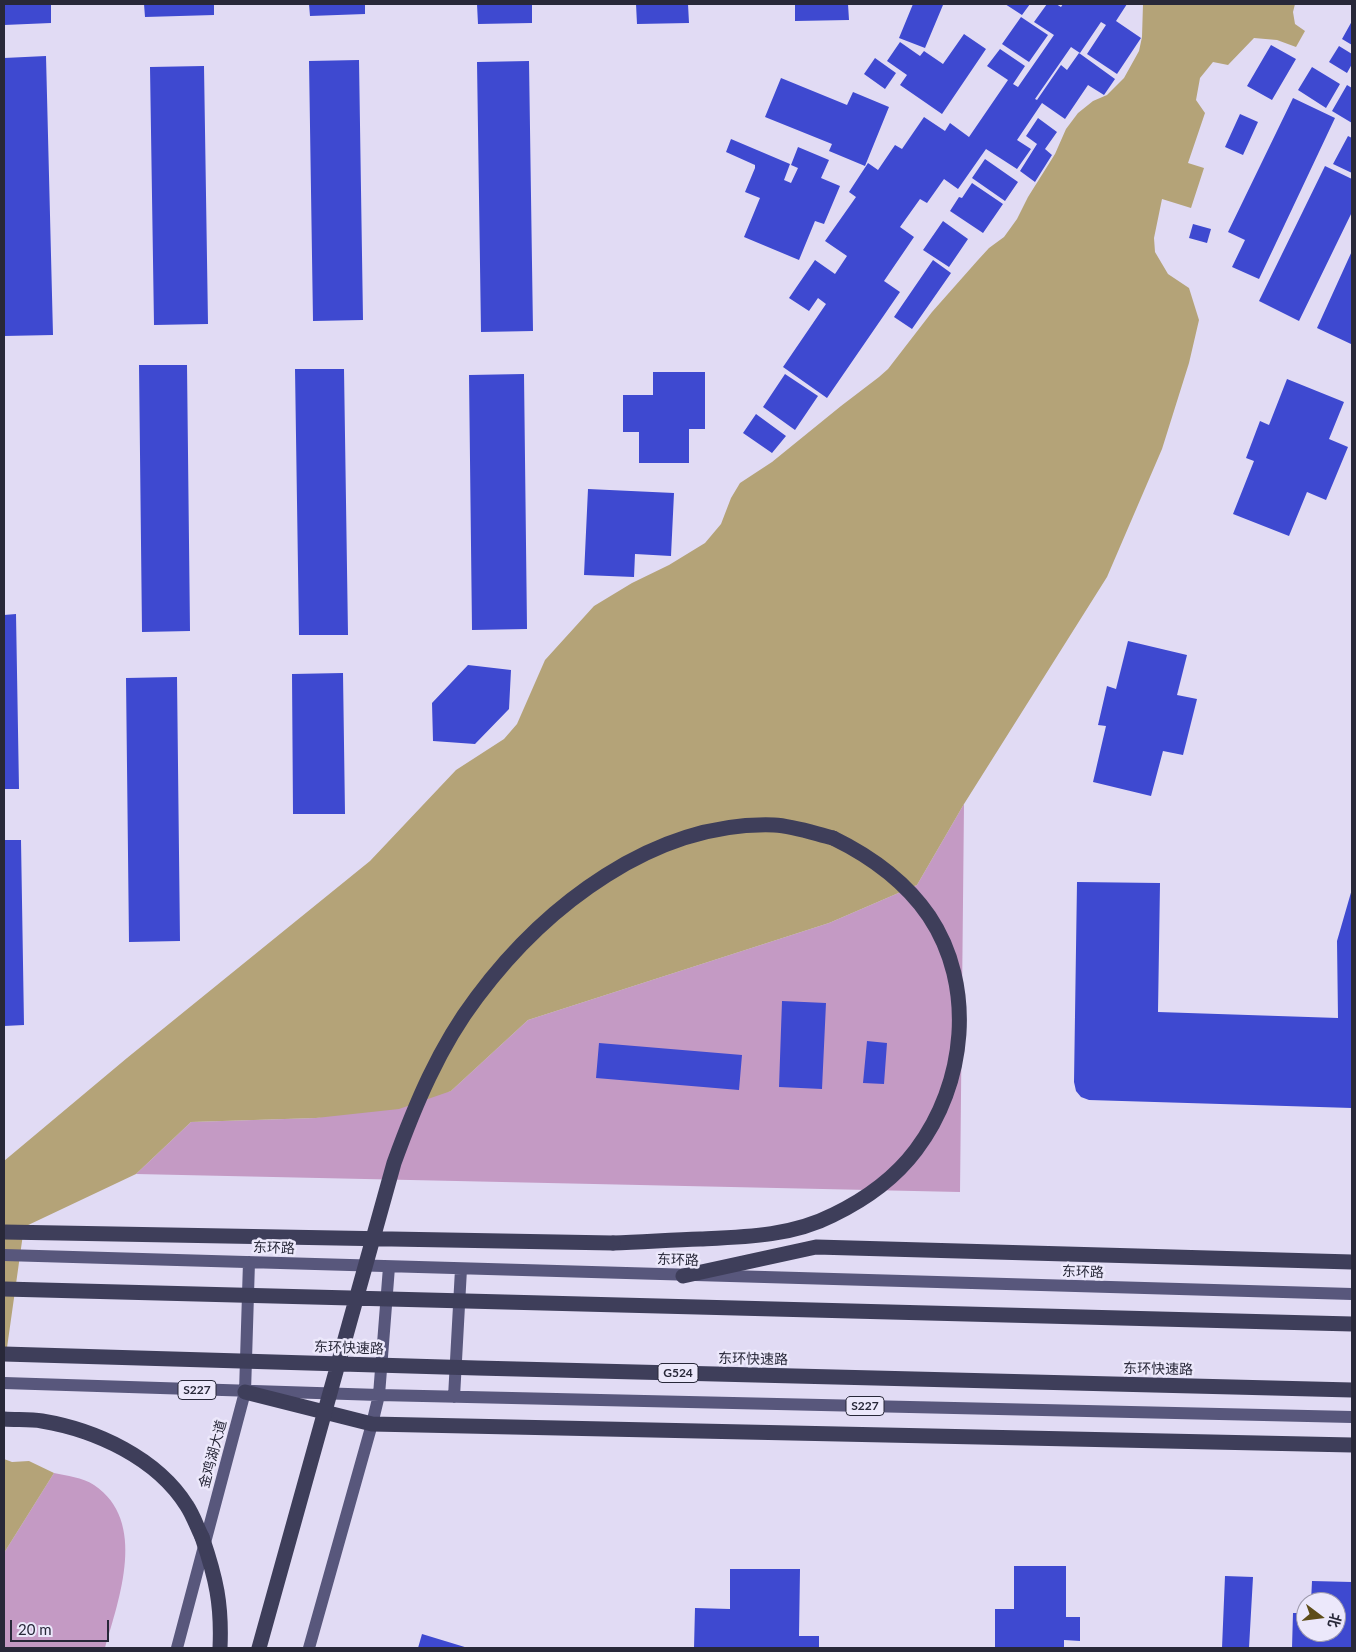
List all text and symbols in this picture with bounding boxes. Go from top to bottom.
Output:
street label: 东环路 [253,1239,295,1257]
street label: 东环路 [657,1251,699,1269]
street label: 东环路 [1062,1263,1104,1281]
street label: 东环快速路 [314,1338,384,1358]
street label: 东环快速路 [718,1350,788,1368]
street label: 东环快速路 [1123,1360,1193,1378]
road number: G524 [658,1364,698,1382]
road number: S227 [178,1380,216,1400]
road number: S227 [846,1396,884,1415]
street label: 金鸡湖大道 [196,1418,230,1490]
north arrow [1296,1592,1346,1642]
scale bar [12,1610,111,1642]
text: 北 [1325,1612,1345,1630]
text: 20 m [18,1620,52,1638]

